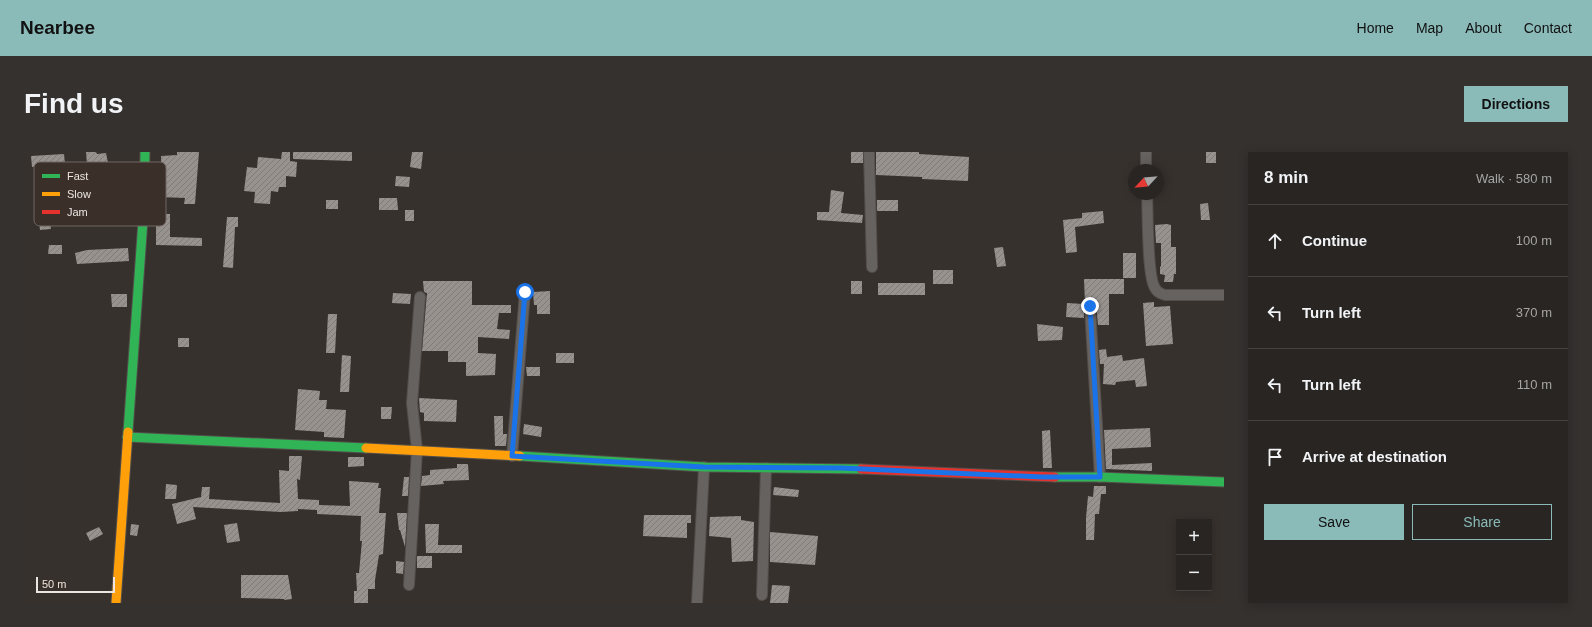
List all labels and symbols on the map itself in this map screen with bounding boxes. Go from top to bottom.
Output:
legend [34,162,166,226]
north arrow [1128,164,1164,200]
text: Fast [67,170,88,182]
text: Slow [67,188,91,200]
text: Jam [67,206,88,218]
route start [516,283,534,301]
route end [1081,297,1099,315]
scale bar [36,575,115,594]

